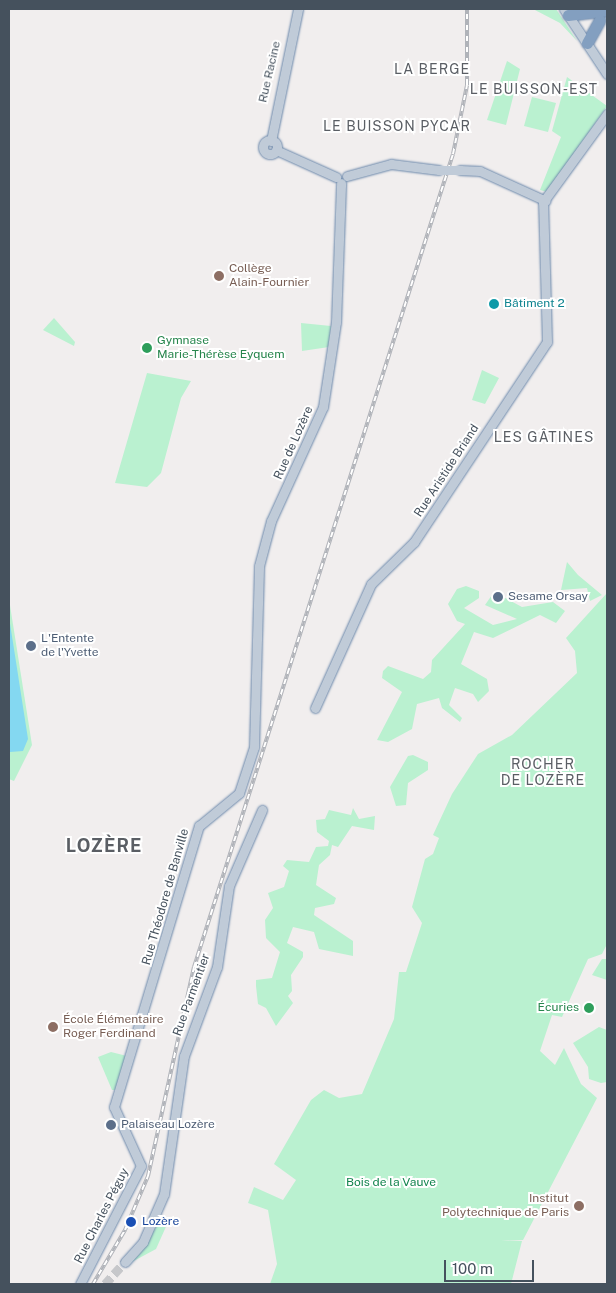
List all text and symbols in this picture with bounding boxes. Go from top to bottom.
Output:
street label: Rue Racine [256,40,284,104]
district label: LA BERGE [393,61,471,77]
district label: LE BUISSON-EST [468,81,600,97]
district label: LE BUISSON PYCAR [321,118,473,134]
place label: Collège Alain-Fournier [229,262,309,290]
marker: Collège Alain-Fournier [213,270,225,282]
place label: Bâtiment 2 [504,297,565,311]
marker: Bâtiment 2 [488,298,500,310]
place label: Gymnase Marie-Thérèse Eyquem [157,334,285,362]
marker: Gymnase Marie-Thérèse Eyquem [141,342,153,354]
street label: Rue de Lozère [271,404,317,482]
street label: Rue Aristide Briand [412,422,482,520]
district label: LES GÂTINES [492,429,596,445]
place label: Sesame Orsay [508,590,588,604]
marker: Sesame Orsay [492,591,504,603]
place label: L'Entente de l'Yvette [41,632,99,660]
marker: L'Entente de l'Yvette [25,640,37,652]
district label: ROCHER DE LOZÈRE [500,756,586,789]
street label: Rue Théodore de Banville [140,827,192,967]
district label: LOZÈRE [65,835,143,857]
street label: Rue Parmentier [170,952,214,1038]
place label: Écuries [538,1001,579,1015]
marker: Écuries [583,1002,595,1014]
place label: École Élémentaire Roger Ferdinand [63,1013,164,1041]
marker: École Élémentaire Roger Ferdinand [47,1021,59,1033]
place label: Palaiseau Lozère [121,1118,215,1132]
marker: Palaiseau Lozère [105,1119,117,1131]
street label: Rue Charles Péguy [72,1166,132,1266]
park label: Bois de la Vauve [346,1176,436,1190]
place label: Institut Polytechnique de Paris [442,1192,569,1220]
marker: Institut Polytechnique de Paris [573,1200,585,1212]
marker: Lozère [124,1215,138,1229]
place label: Lozère [142,1215,179,1229]
scale bar [446,1250,536,1282]
text: 100 m [452,1260,493,1277]

